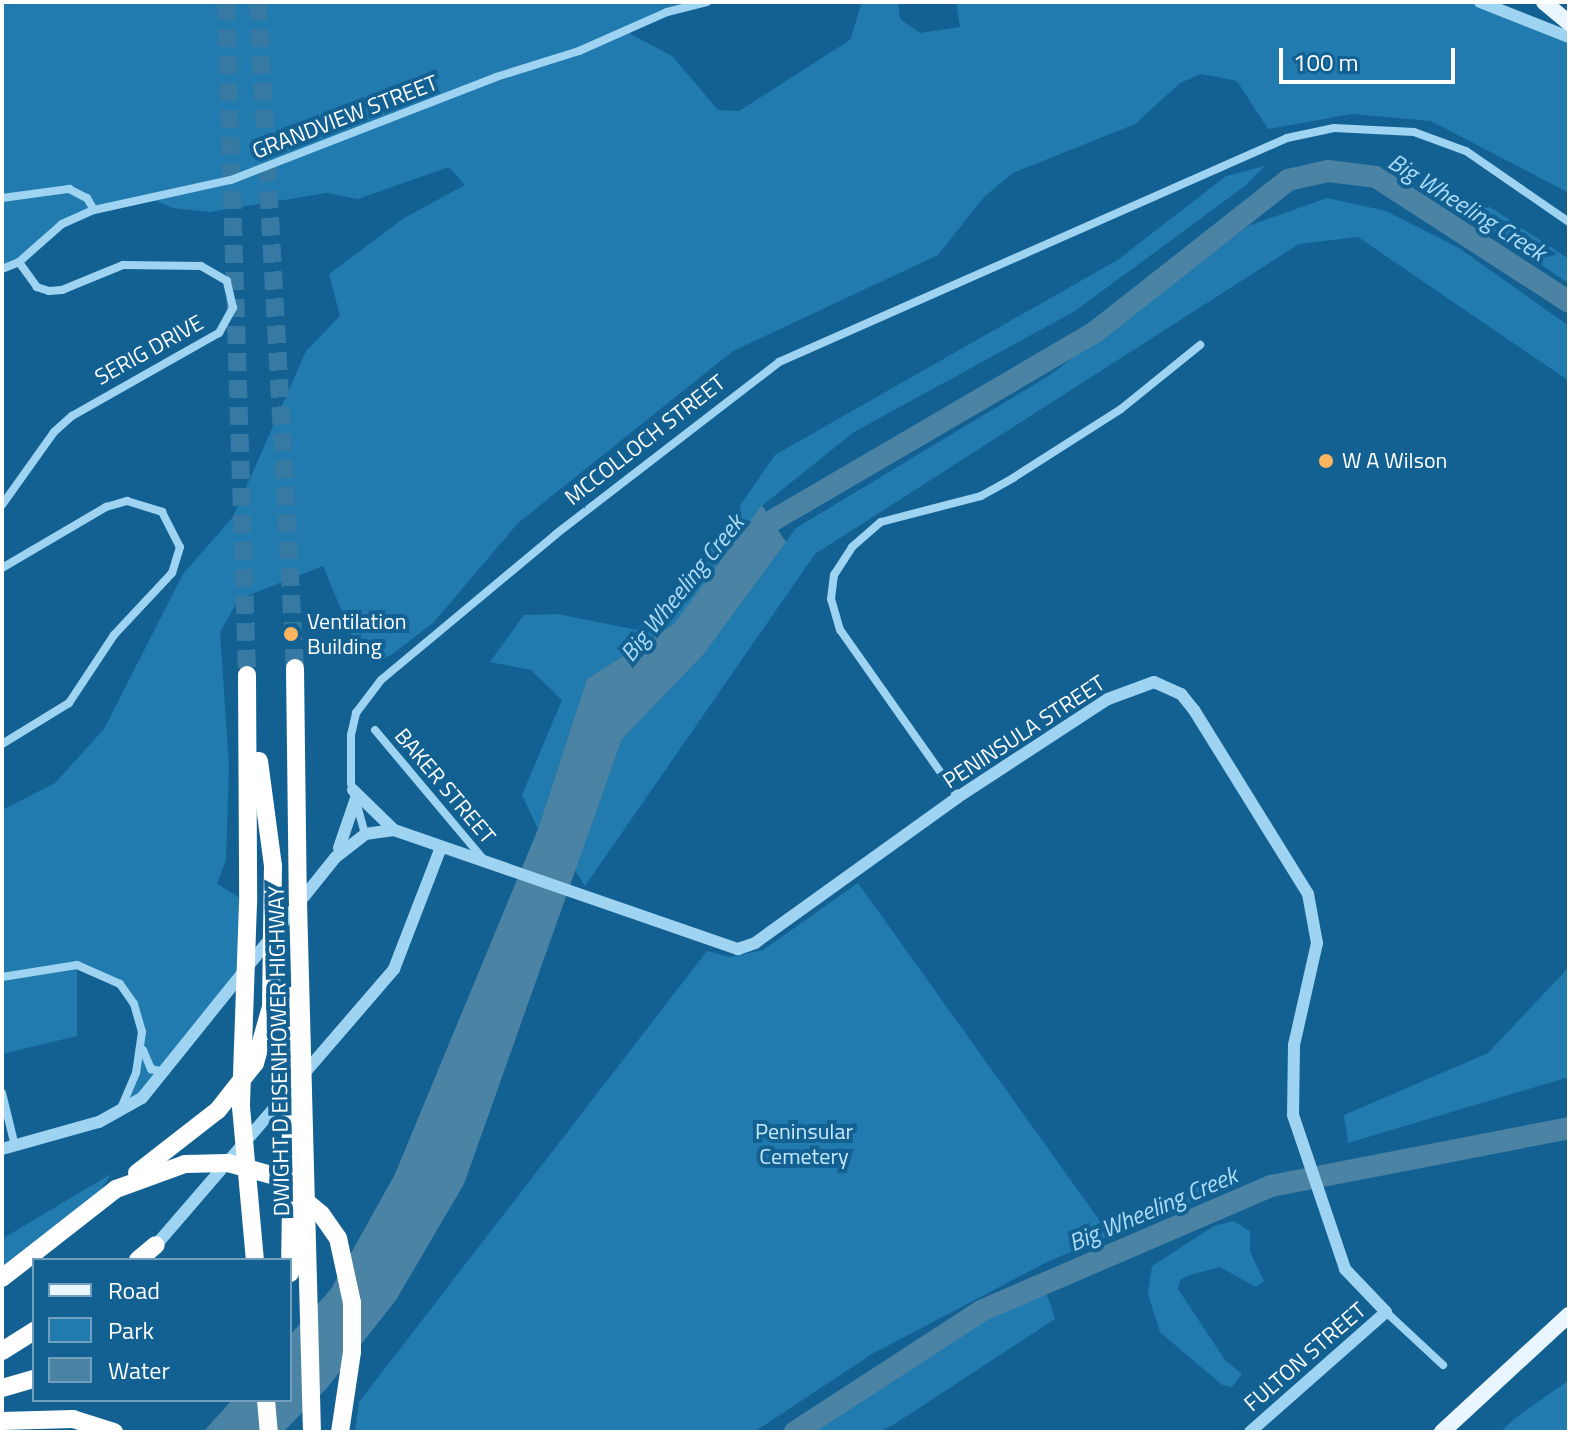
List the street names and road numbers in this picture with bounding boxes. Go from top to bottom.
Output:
street label: GRANDVIEW STREET [249,69,441,165]
street label: SERIG DRIVE [90,309,208,391]
street label: MCCOLLOCH STREET [560,369,730,511]
street label: PENINSULA STREET [938,670,1110,794]
street label: BAKER STREET [389,723,501,849]
street label: DWIGHT D EISENHOWER HIGHWAY [263,886,295,1216]
street label: FULTON STREET [1239,1297,1371,1417]

